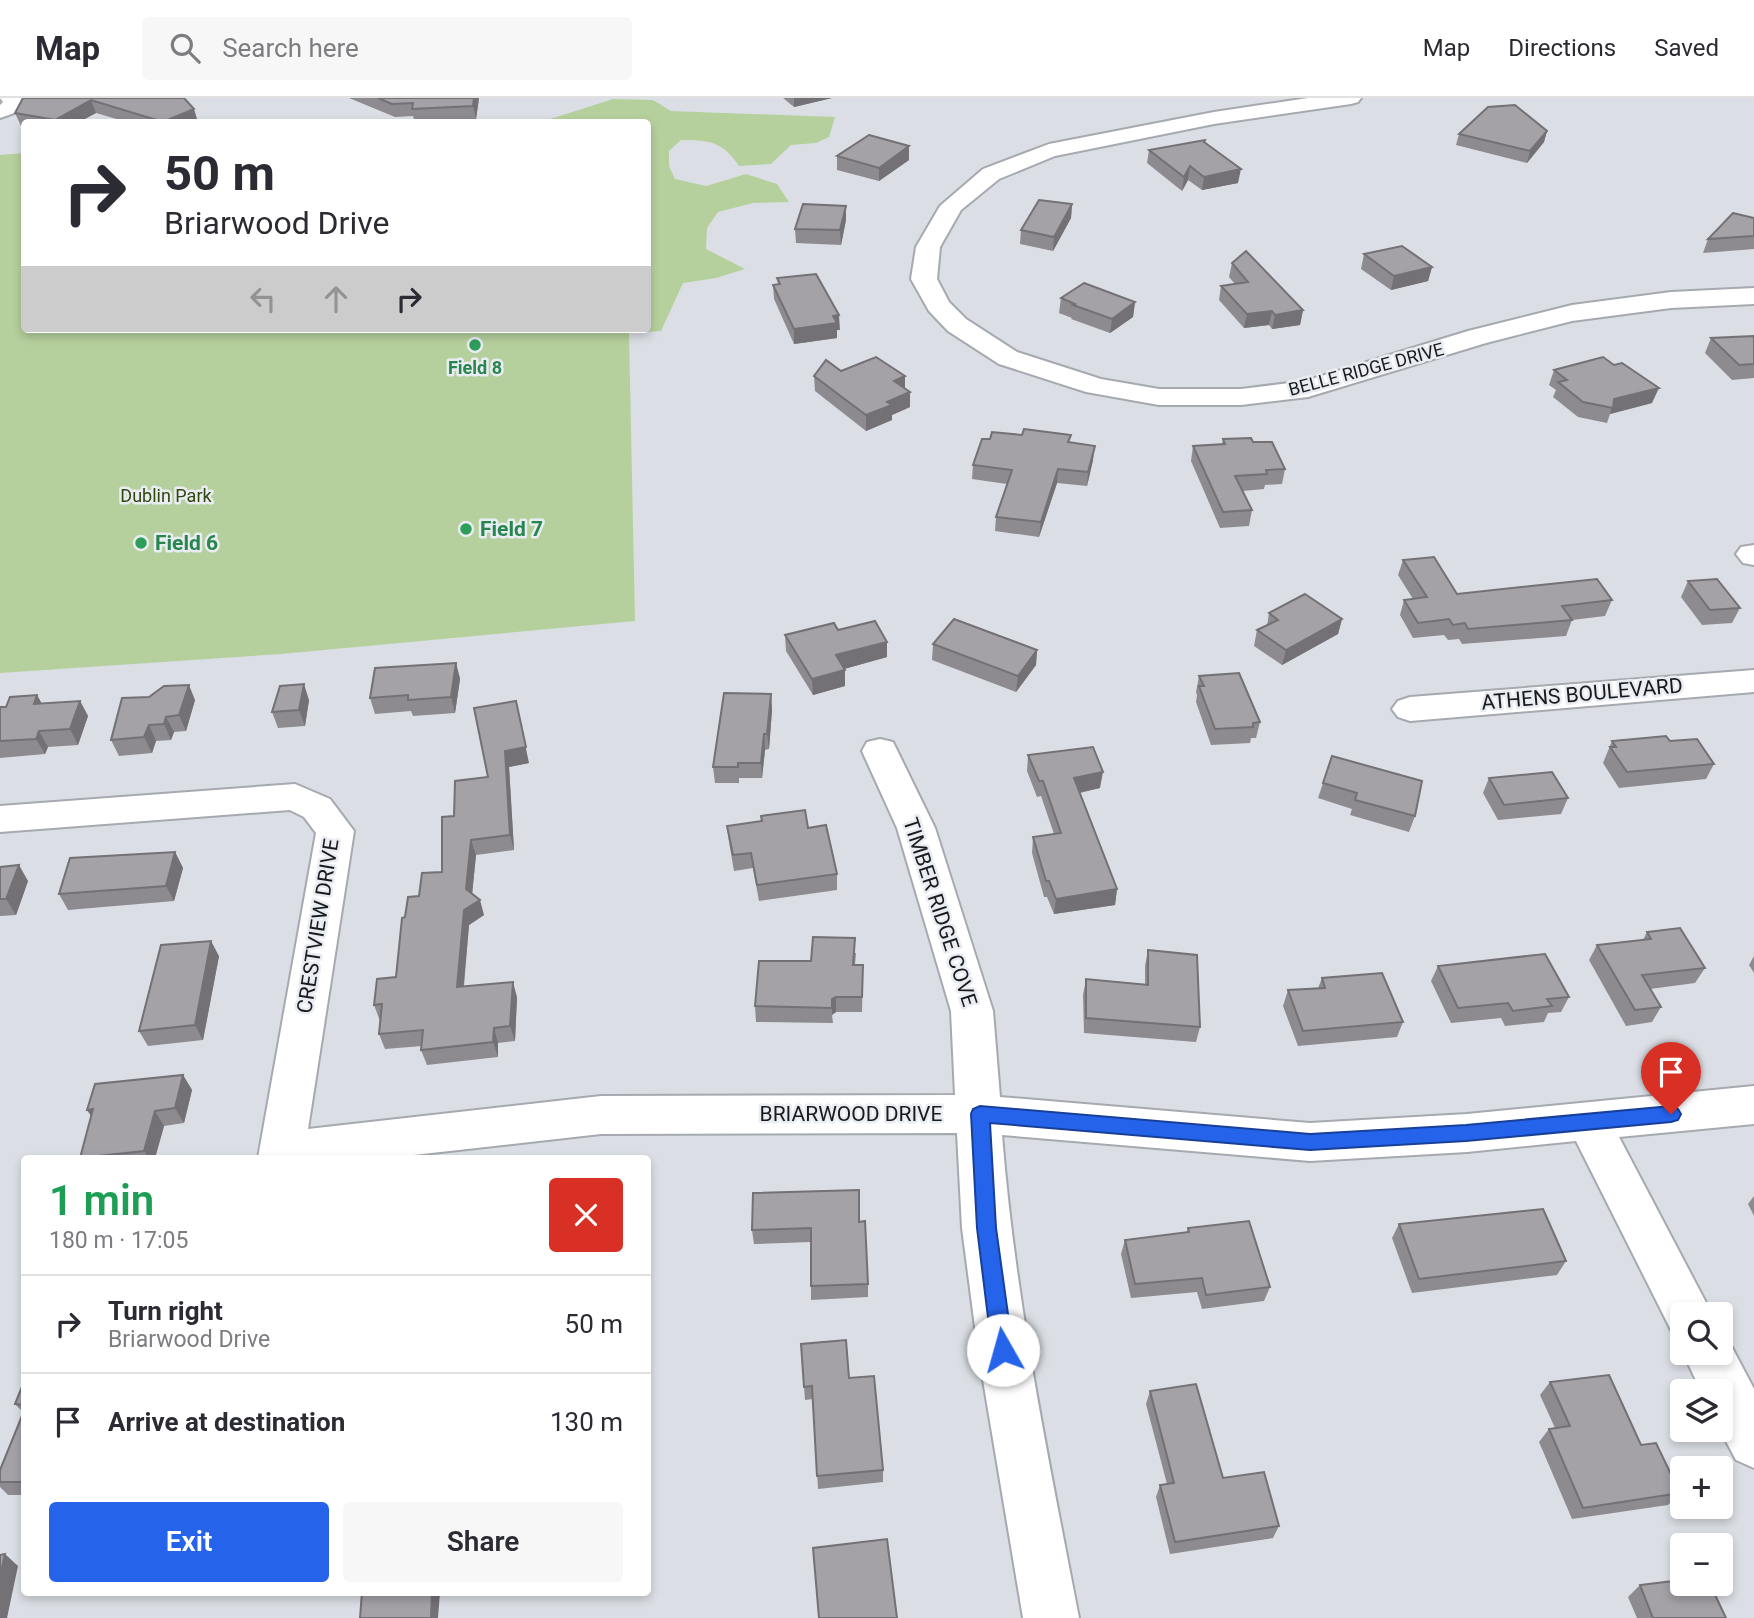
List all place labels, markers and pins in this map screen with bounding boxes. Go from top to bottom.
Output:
marker: Field 8 [467,337,483,353]
place label: Field 8 [448,357,502,378]
place label: Field 7 [480,517,543,541]
marker: Field 7 [458,521,474,537]
place label: Field 6 [155,531,218,555]
marker: Field 6 [133,535,149,551]
pin [1641,1042,1701,1114]

